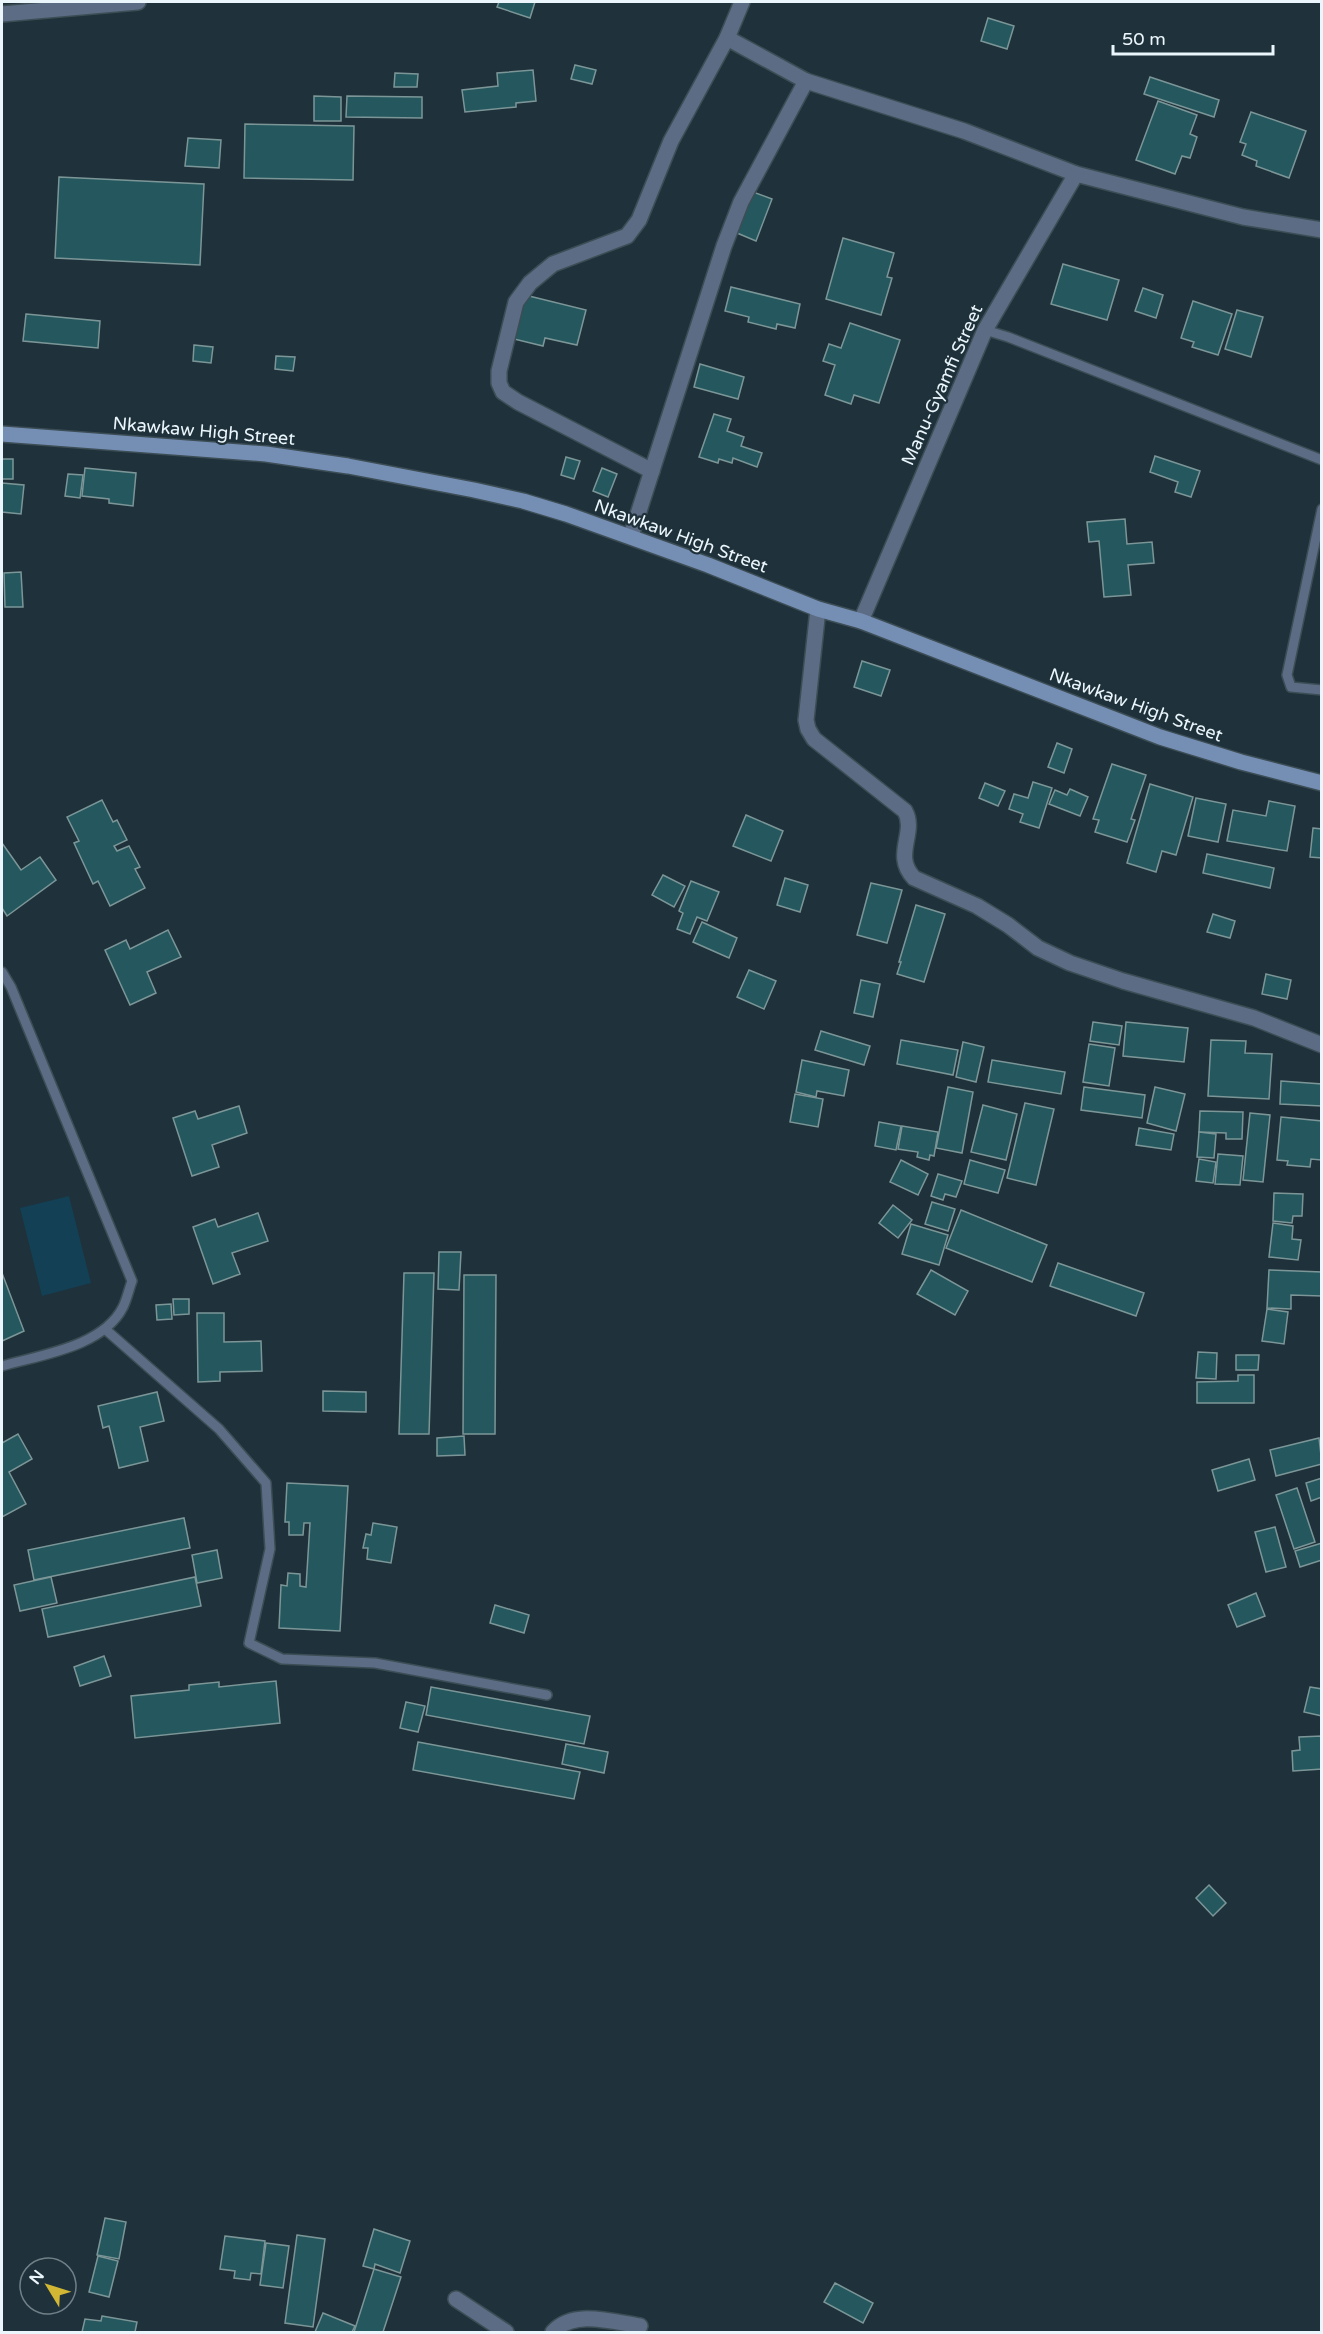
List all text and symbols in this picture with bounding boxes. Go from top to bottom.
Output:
scale bar [1113,18,1274,56]
text: 50 m [1122,28,1166,50]
street label: Manu-Gyamfi Street [897,301,987,469]
street label: Nkawkaw High Street [112,412,296,450]
street label: Nkawkaw High Street [591,494,771,578]
street label: Nkawkaw High Street [1046,663,1226,747]
north arrow [18,2256,78,2316]
text: N [25,2266,49,2289]

